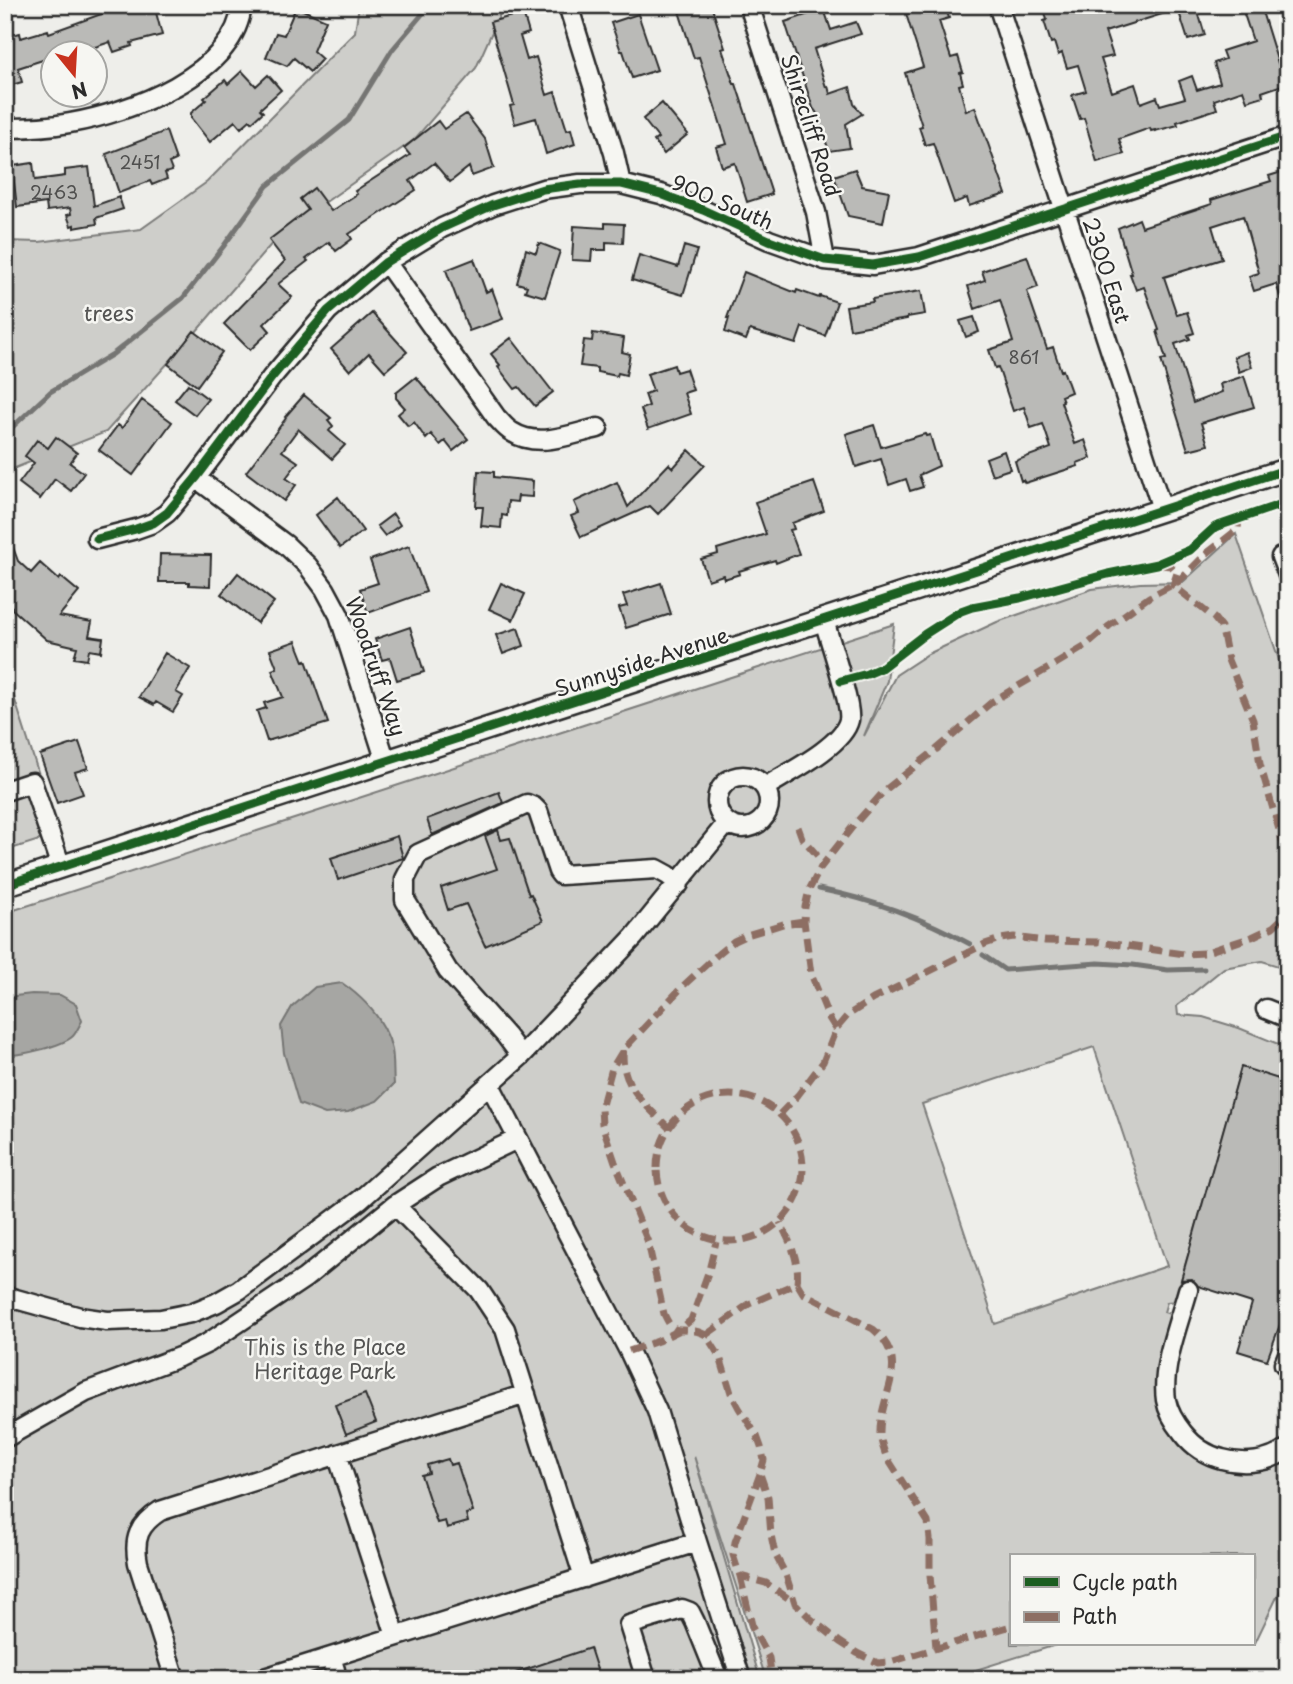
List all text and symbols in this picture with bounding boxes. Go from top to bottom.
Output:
north arrow [38,38,108,108]
street label: Shirecliff Road [774,49,850,201]
text: N [68,75,91,107]
house number: 2451 [120,148,160,175]
street label: 900 South [667,165,779,237]
house number: 2463 [30,178,78,205]
street label: 2300 East [1076,213,1140,327]
park label: trees [84,296,134,328]
house number: 861 [1009,343,1039,370]
street label: Woodruff Way [338,592,416,740]
street label: Sunnyside Avenue [550,618,732,704]
park label: This is the Place Heritage Park [244,1330,406,1386]
legend [1010,1554,1254,1646]
text: Cycle path [1072,1565,1178,1597]
text: Path [1072,1599,1117,1631]

